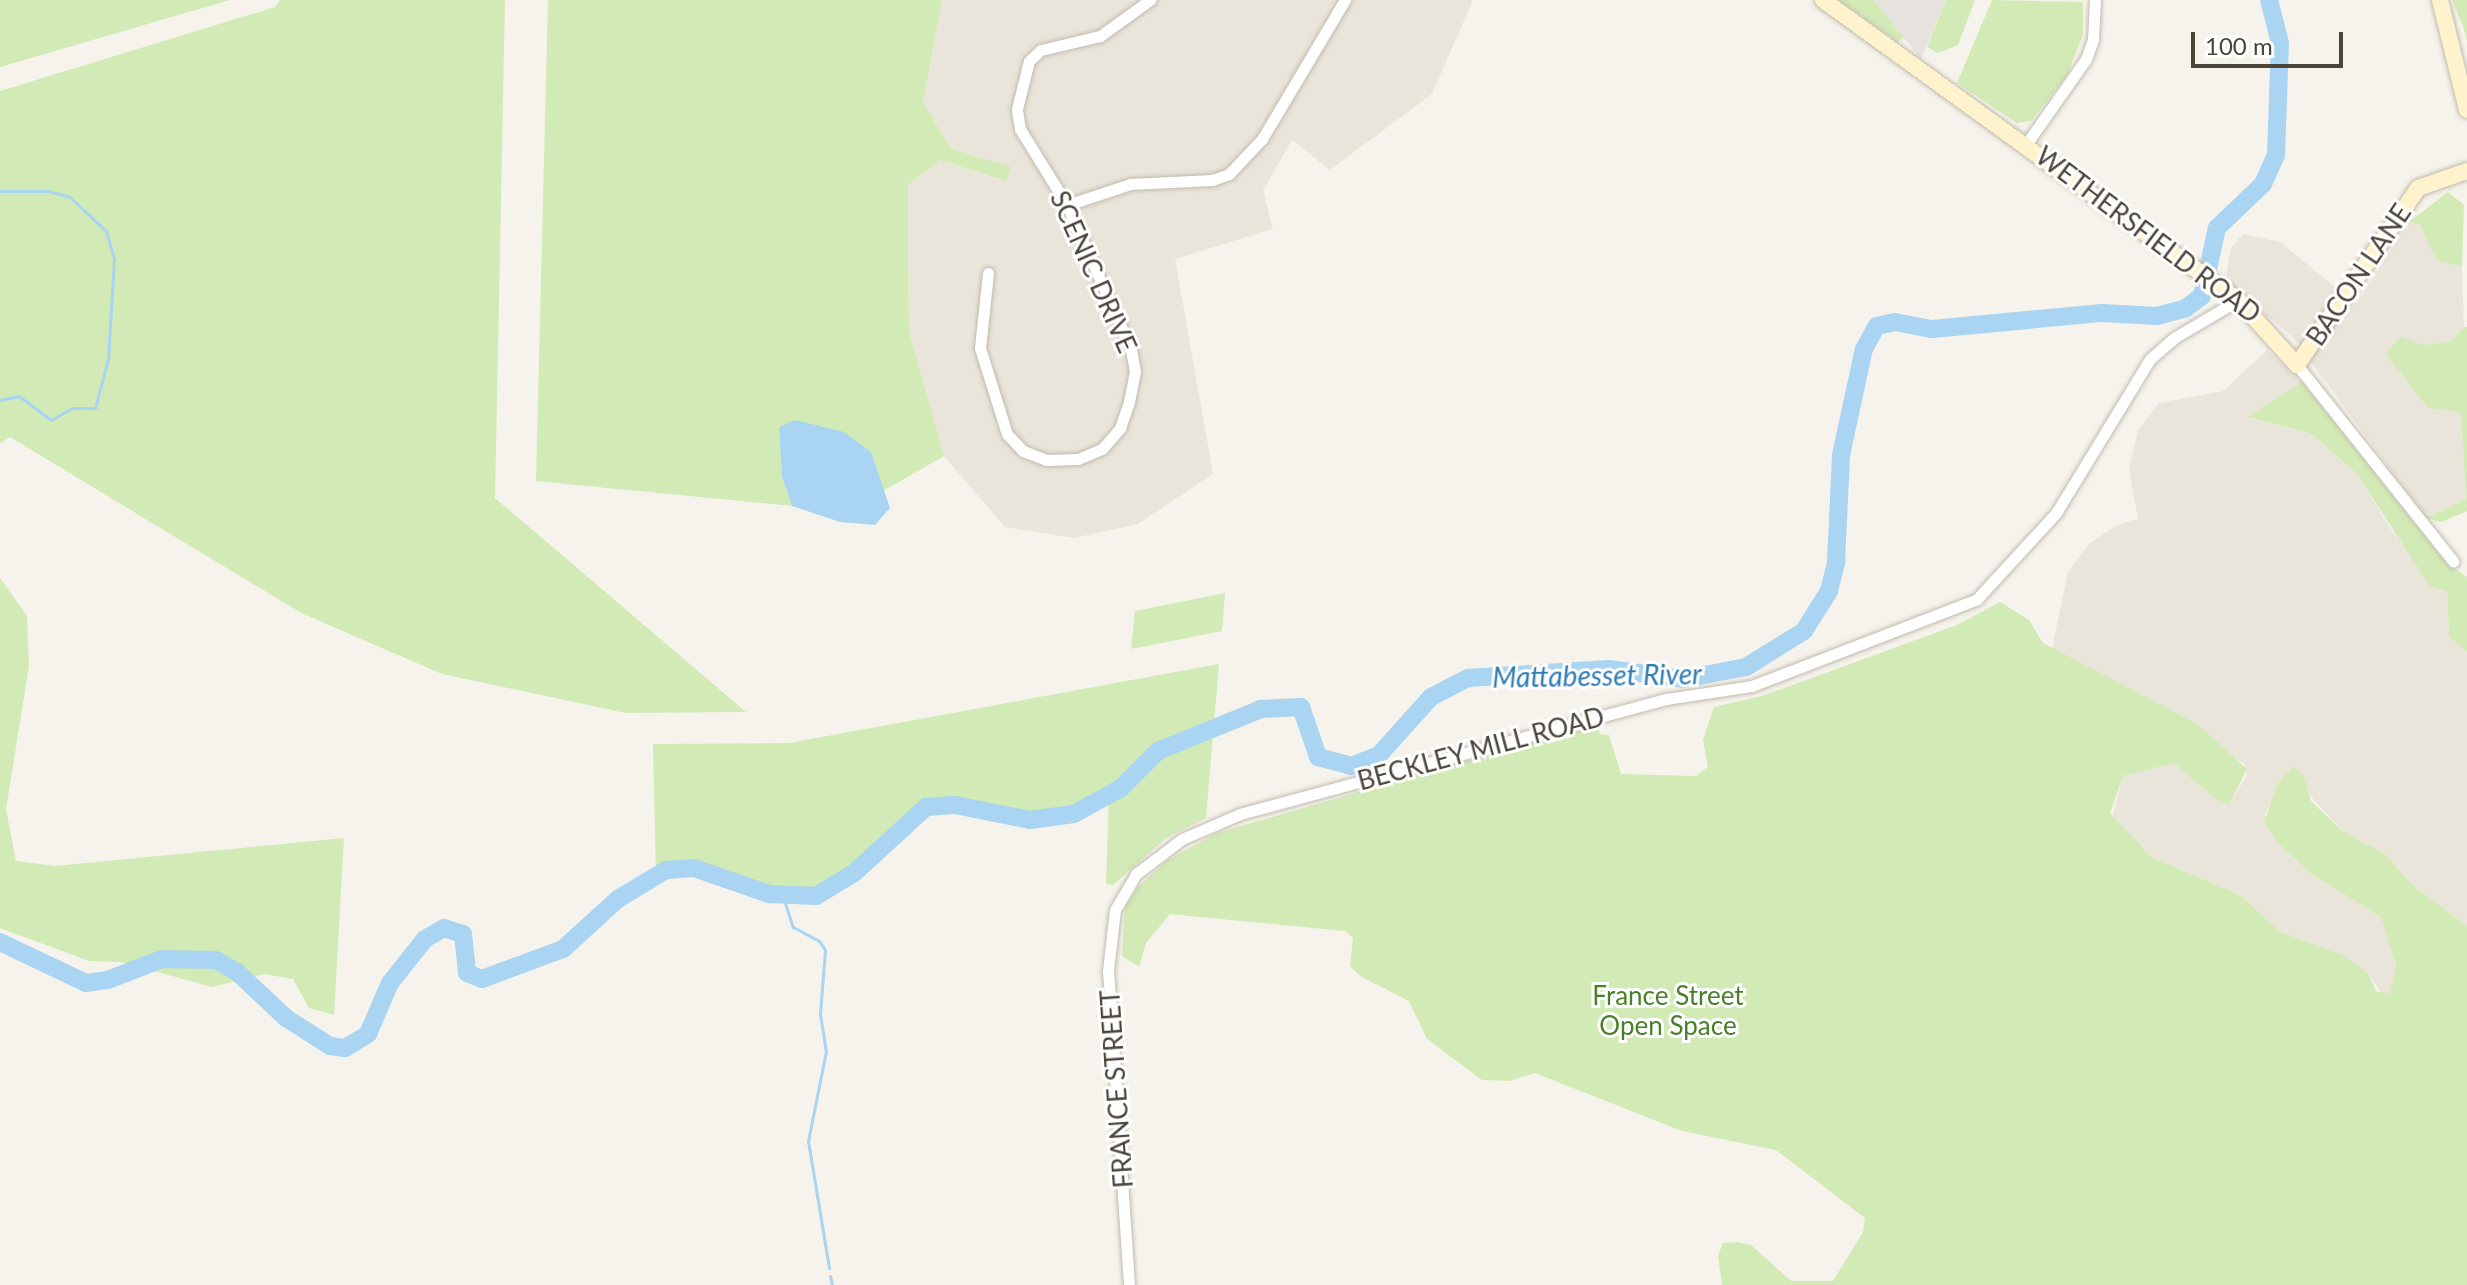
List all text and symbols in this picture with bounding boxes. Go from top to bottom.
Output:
scale bar [2195,16,2347,66]
text: 100 m [2205,31,2273,60]
street label: WETHERSFIELD ROAD [2030,140,2266,330]
street label: SCENIC DRIVE [1043,186,1143,358]
street label: BACON LANE [2300,198,2418,352]
water label: Mattabesset River [1492,656,1702,694]
street label: BECKLEY MILL ROAD [1353,701,1609,797]
park label: France Street Open Space [1592,980,1744,1042]
street label: FRANCE STREET [1095,989,1139,1189]

